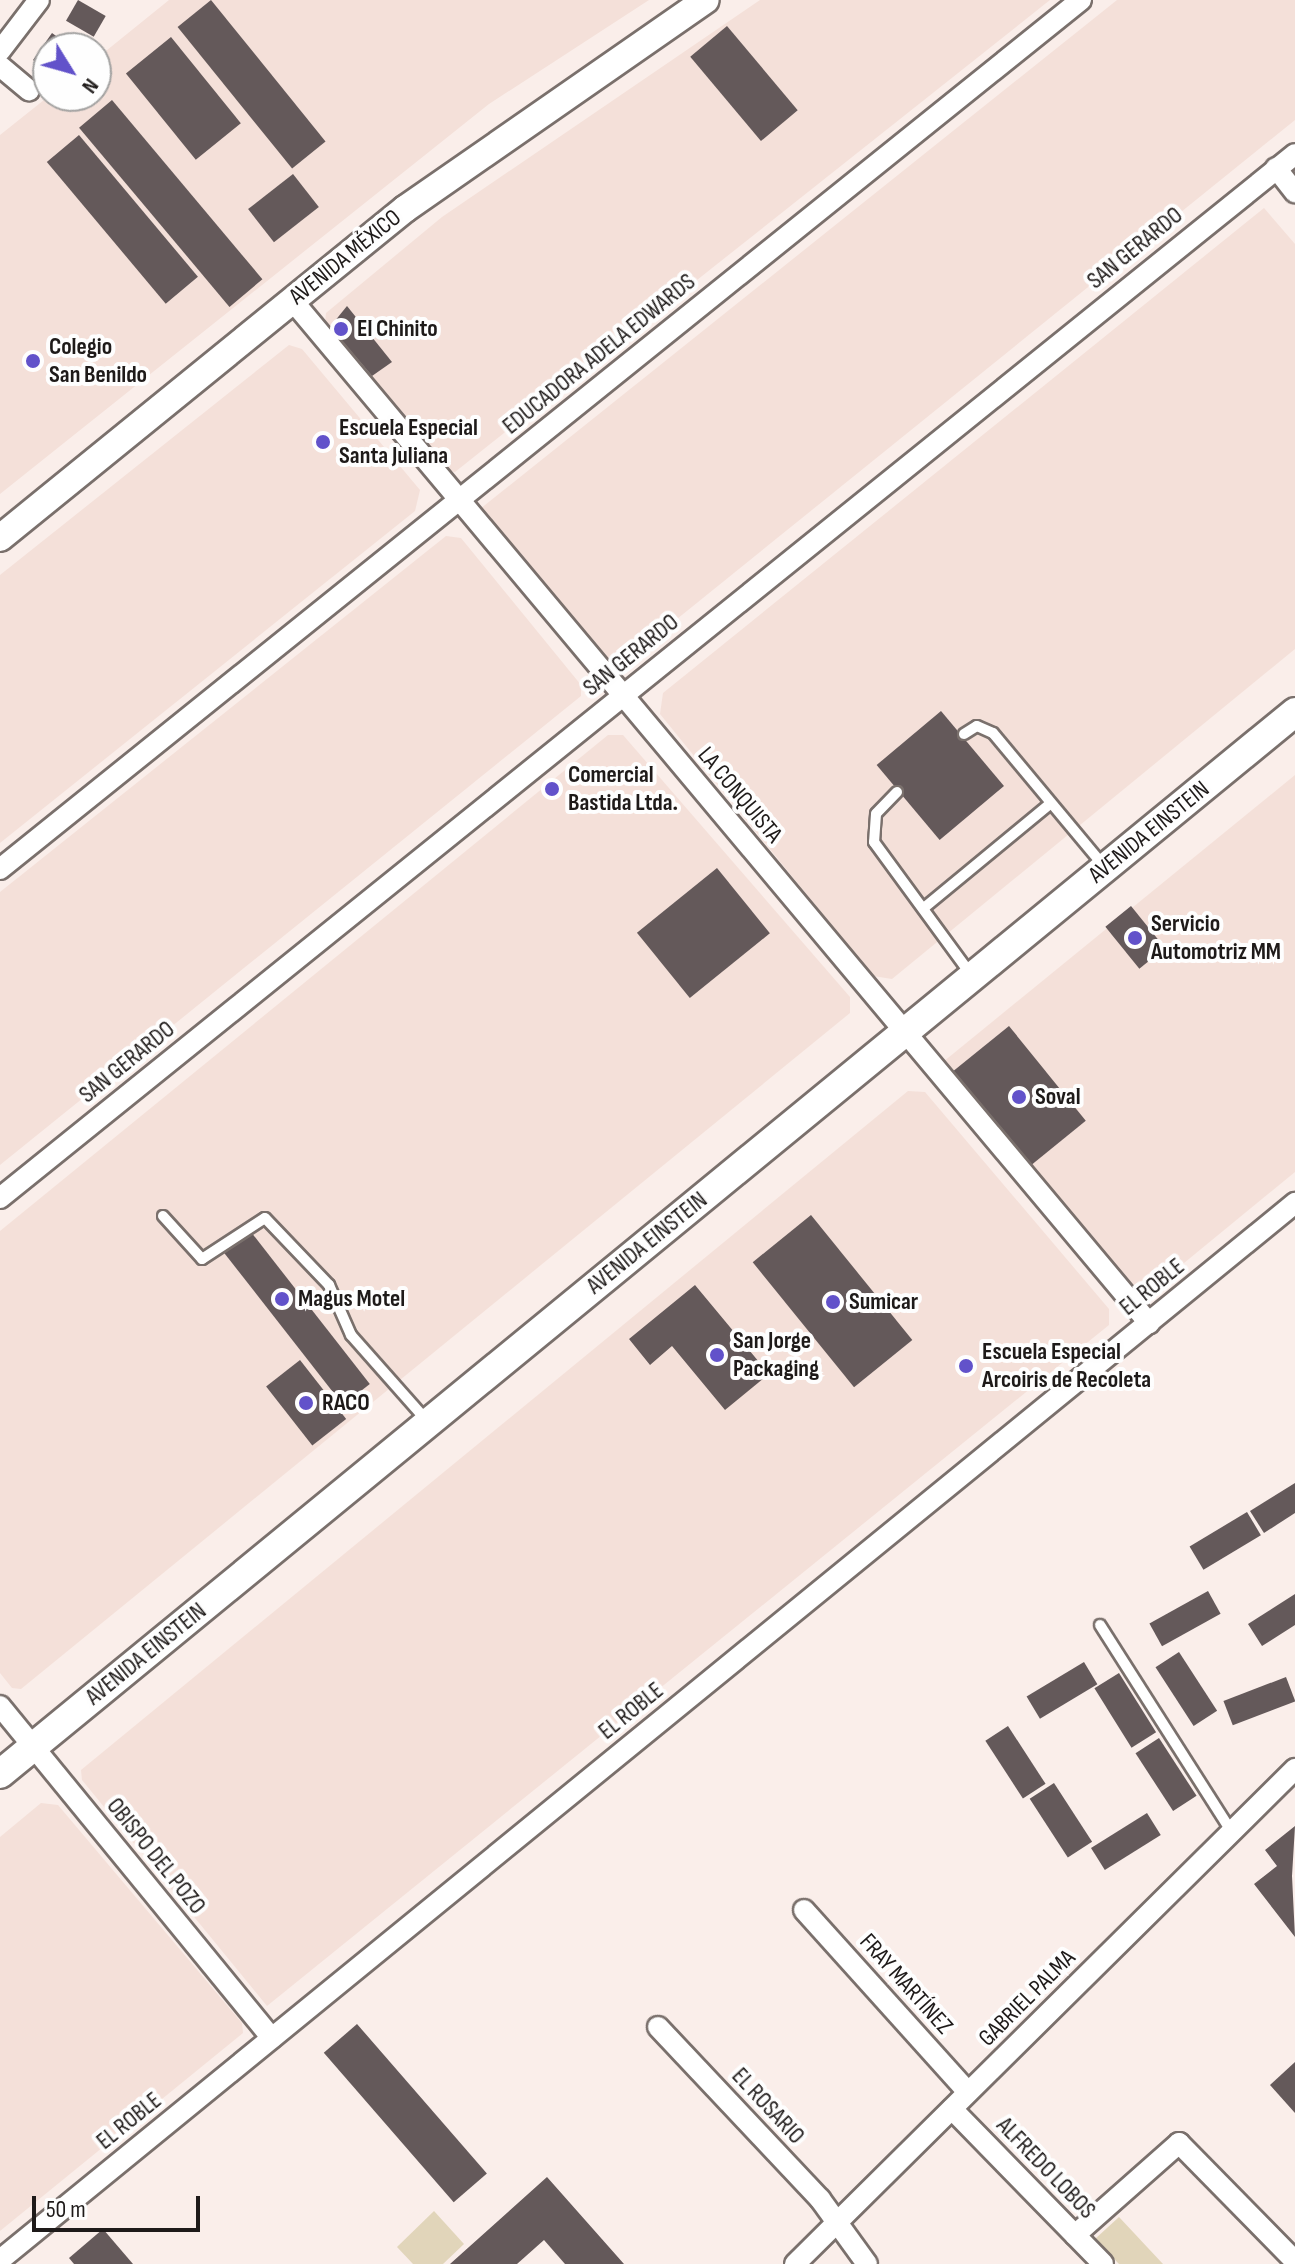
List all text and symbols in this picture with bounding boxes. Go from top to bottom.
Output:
north arrow [32,32,112,112]
text: N [76,73,104,98]
street label: SAN GERARDO [1081,201,1189,295]
street label: AVENIDA MÉXICO [283,203,407,311]
street label: EDUCADORA ADELA EDWARDS [497,268,701,440]
place label: El Chinito [357,315,438,343]
marker: El Chinito [332,320,350,338]
place label: Colegio San Benildo [49,333,147,389]
marker: Colegio San Benildo [24,352,42,370]
place label: Escuela Especial Santa Juliana [339,414,478,470]
marker: Escuela Especial Santa Juliana [314,433,332,451]
street label: SAN GERARDO [577,608,685,702]
street label: LA CONQUISTA [692,741,788,849]
place label: Comercial Bastida Ltda. [568,761,678,817]
street label: AVENIDA EINSTEIN [1083,775,1215,889]
marker: Comercial Bastida Ltda. [543,780,561,798]
place label: Servicio Automotriz MM [1151,910,1281,966]
marker: Servicio Automotriz MM [1126,929,1144,947]
street label: SAN GERARDO [73,1015,181,1109]
place label: Soval [1035,1083,1081,1111]
marker: Soval [1010,1088,1028,1106]
street label: AVENIDA EINSTEIN [581,1186,713,1300]
street label: EL ROBLE [1114,1252,1190,1322]
place label: Magus Motel [298,1285,405,1313]
place label: Sumicar [849,1288,918,1316]
marker: Magus Motel [273,1290,291,1308]
marker: Sumicar [824,1293,842,1311]
place label: San Jorge Packaging [733,1327,819,1383]
place label: Escuela Especial Arcoiris de Recoleta [982,1338,1151,1394]
marker: San Jorge Packaging [708,1346,726,1364]
marker: Escuela Especial Arcoiris de Recoleta [957,1357,975,1375]
place label: RACO [322,1389,370,1417]
marker: RACO [297,1394,315,1412]
street label: AVENIDA EINSTEIN [80,1597,212,1711]
street label: EL ROBLE [593,1676,669,1746]
street label: OBISPO DEL POZO [100,1792,212,1920]
street label: FRAY MARTÍNEZ [853,1928,959,2040]
street label: GABRIEL PALMA [973,1944,1081,2052]
street label: EL ROSARIO [726,2062,810,2150]
street label: EL ROBLE [91,2086,167,2156]
street label: ALFREDO LOBOS [990,2111,1102,2225]
scale bar [36,2180,204,2230]
text: 50 m [46,2195,86,2224]

